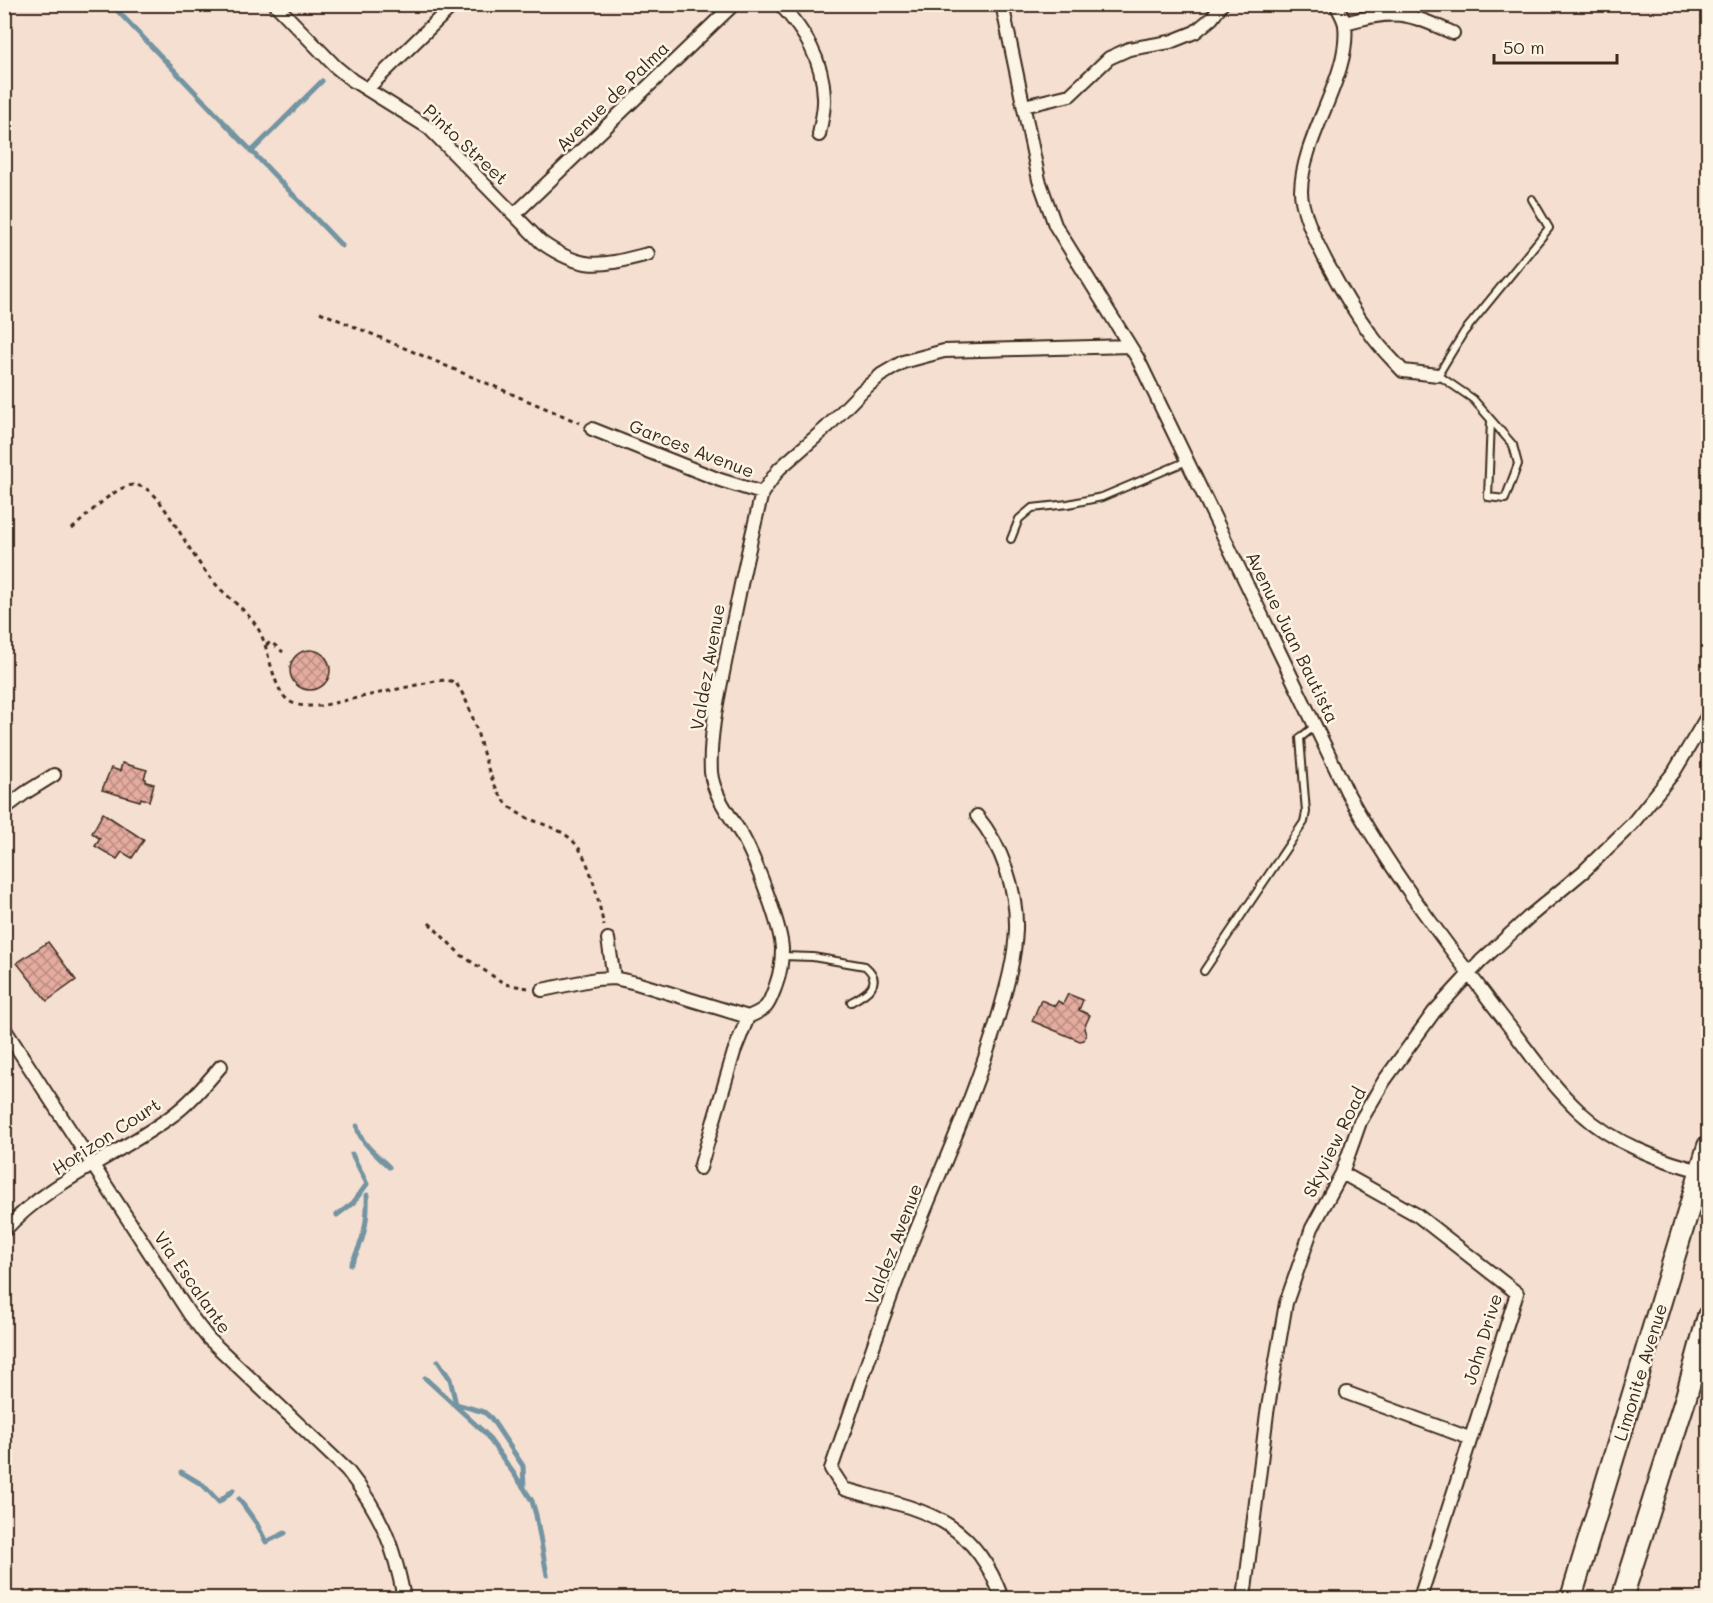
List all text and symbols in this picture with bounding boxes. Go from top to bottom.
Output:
scale bar [1494,27,1617,65]
text: 50 m [1503,35,1545,59]
street label: Avenue de Palma [550,36,674,156]
street label: Pinto Street [418,98,514,190]
street label: Garces Avenue [626,413,758,483]
street label: Avenue Juan Bautista [1241,547,1345,727]
street label: Valdez Avenue [684,602,730,732]
street label: Skyview Road [1297,1083,1371,1201]
street label: Horizon Court [47,1092,165,1180]
street label: Valdez Avenue [859,1180,927,1308]
street label: Via Escalante [149,1226,237,1338]
street label: John Drive [1457,1291,1507,1387]
street label: Limonite Avenue [1608,1300,1672,1444]

